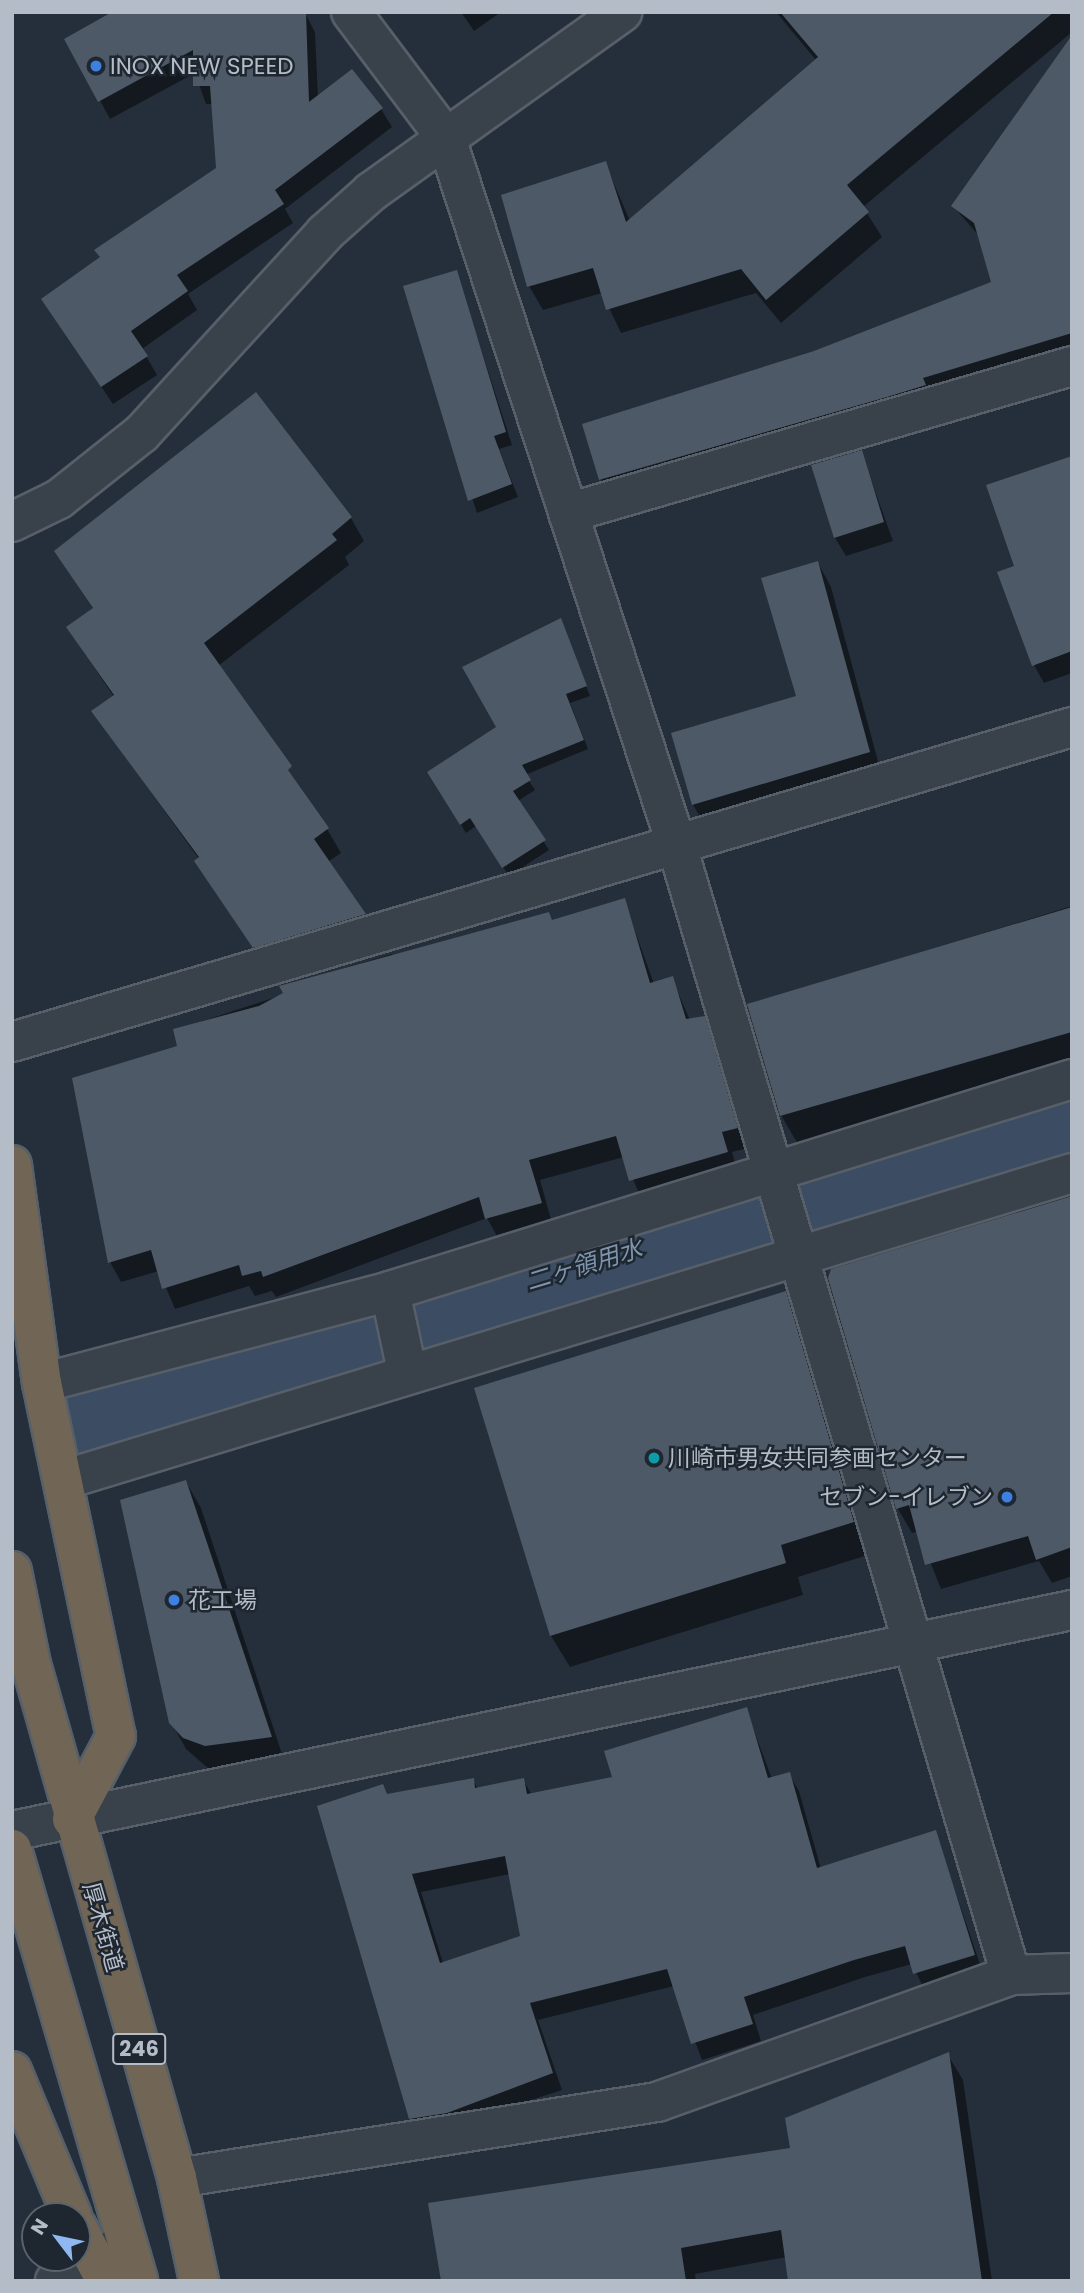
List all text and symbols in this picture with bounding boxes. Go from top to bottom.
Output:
place label: INOX NEW SPEED [110,52,294,80]
marker: INOX NEW SPEED [88,58,104,74]
water label: 二ヶ領用水 [522,1234,646,1296]
place label: 川崎市男女共同参画センター [668,1444,967,1472]
marker: 川崎市男女共同参画センター [646,1450,662,1466]
place label: セブン-イレブン [819,1483,993,1511]
marker: セブン-イレブン [999,1489,1015,1505]
place label: 花工場 [188,1586,257,1614]
marker: 花工場 [166,1592,182,1608]
street label: 厚木街道 [77,1879,129,1975]
road number: 246 [111,2032,167,2066]
north arrow [21,2202,91,2272]
text: N [24,2213,55,2240]

